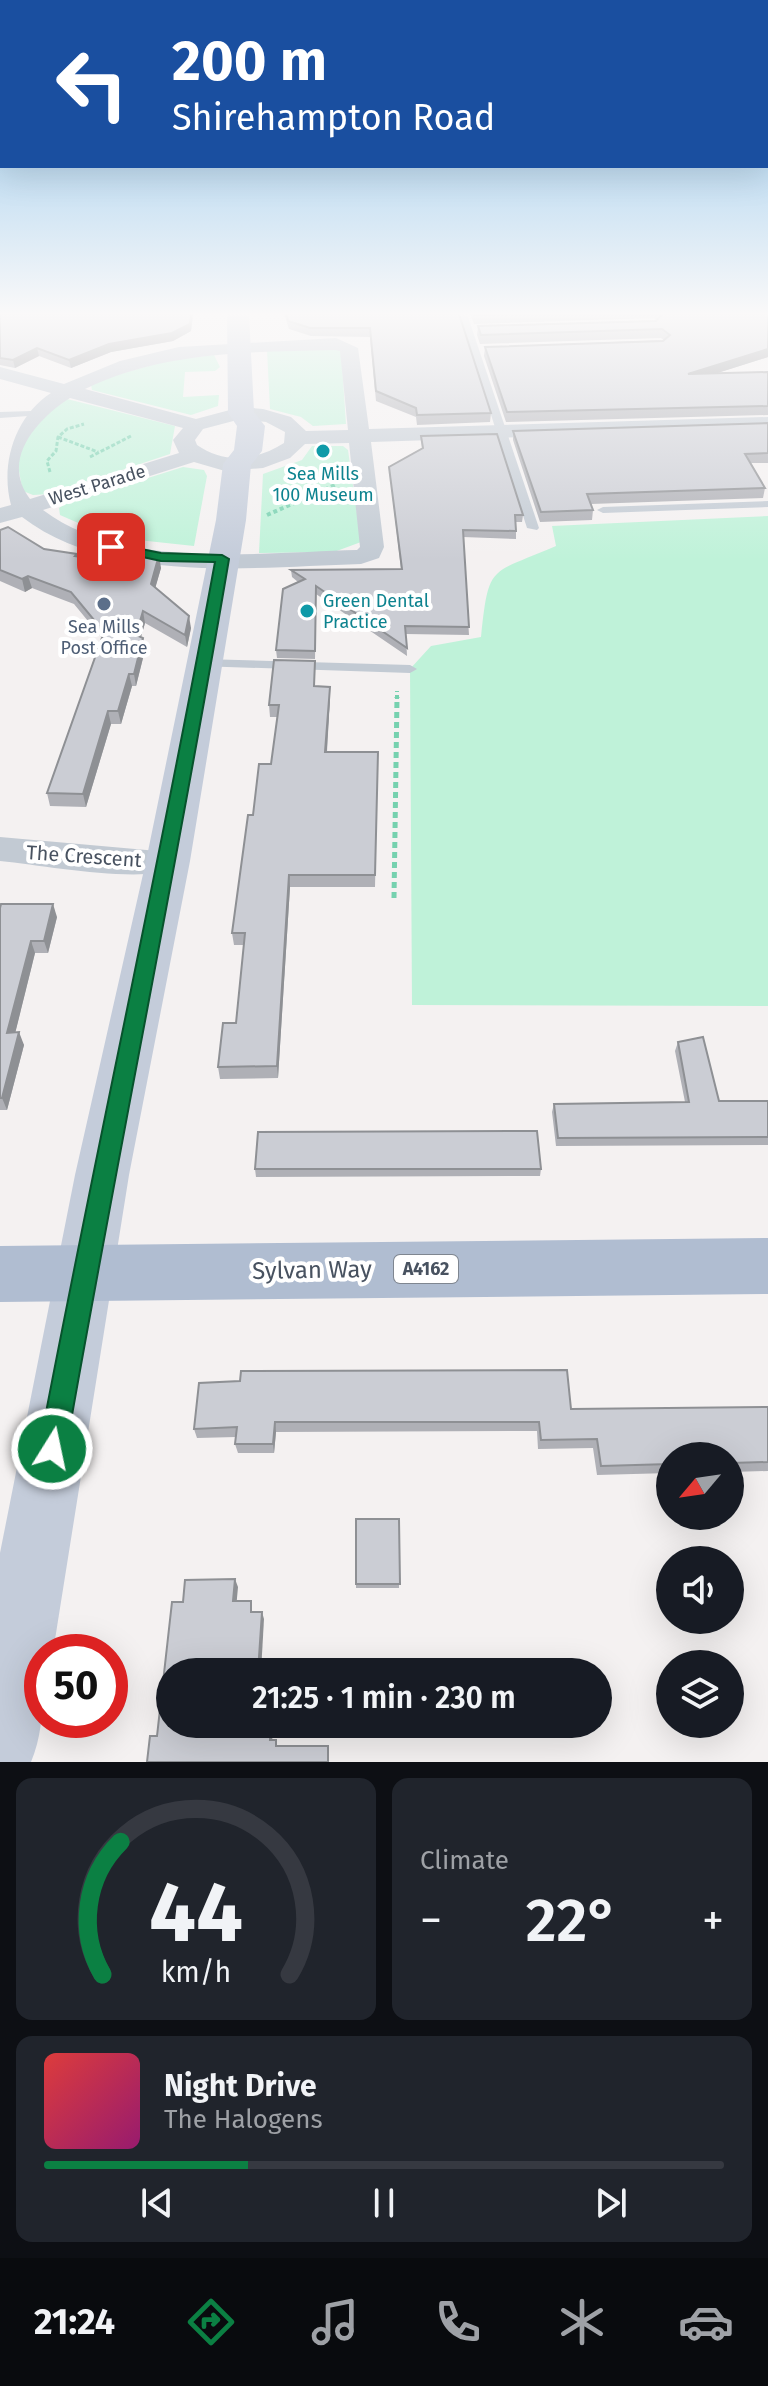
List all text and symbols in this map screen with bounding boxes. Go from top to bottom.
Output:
text: 200 m [172,28,327,95]
icon: left [40,32,144,136]
text: Shirehampton Road [172,96,495,140]
marker: Sea Mills 100 Museum [314,442,332,460]
street label: West Parade [46,460,148,510]
place label: Sea Mills 100 Museum [272,463,374,506]
pin [77,513,145,581]
icon: arrive [89,525,133,569]
place label: Green Dental Practice [323,590,429,633]
marker: Sea Mills Post Office [95,595,113,613]
marker: Green Dental Practice [298,602,316,620]
place label: Sea Mills Post Office [61,616,148,659]
street label: The Crescent [26,840,143,872]
street label: Sylvan Way [252,1255,372,1285]
road number: A4162 [394,1255,458,1283]
position arrow [10,1407,94,1491]
north arrow [656,1442,744,1530]
map controls [656,1442,744,1738]
button: sound [656,1546,744,1634]
speed limit sign: 50 [24,1634,128,1738]
button: layers [656,1650,744,1738]
text: 21:25 · 1 min · 230 m [252,1680,516,1716]
text: Climate [420,1845,509,1876]
text: 44 [149,1863,243,1963]
text: 22° [526,1885,618,1957]
text: − [420,1894,442,1947]
text: + [702,1894,724,1947]
text: km/h [161,1955,231,1990]
text: Night Drive [164,2068,317,2104]
text: The Halogens [164,2104,323,2135]
icon: previous [135,2181,179,2225]
icon: pause [362,2181,406,2225]
icon: next [589,2181,633,2225]
icon: directions [183,2294,239,2350]
icon: music [307,2294,363,2350]
icon: phone [430,2294,486,2350]
icon: climate [554,2294,610,2350]
icon: car [678,2294,734,2350]
text: 21:24 [34,2300,115,2344]

